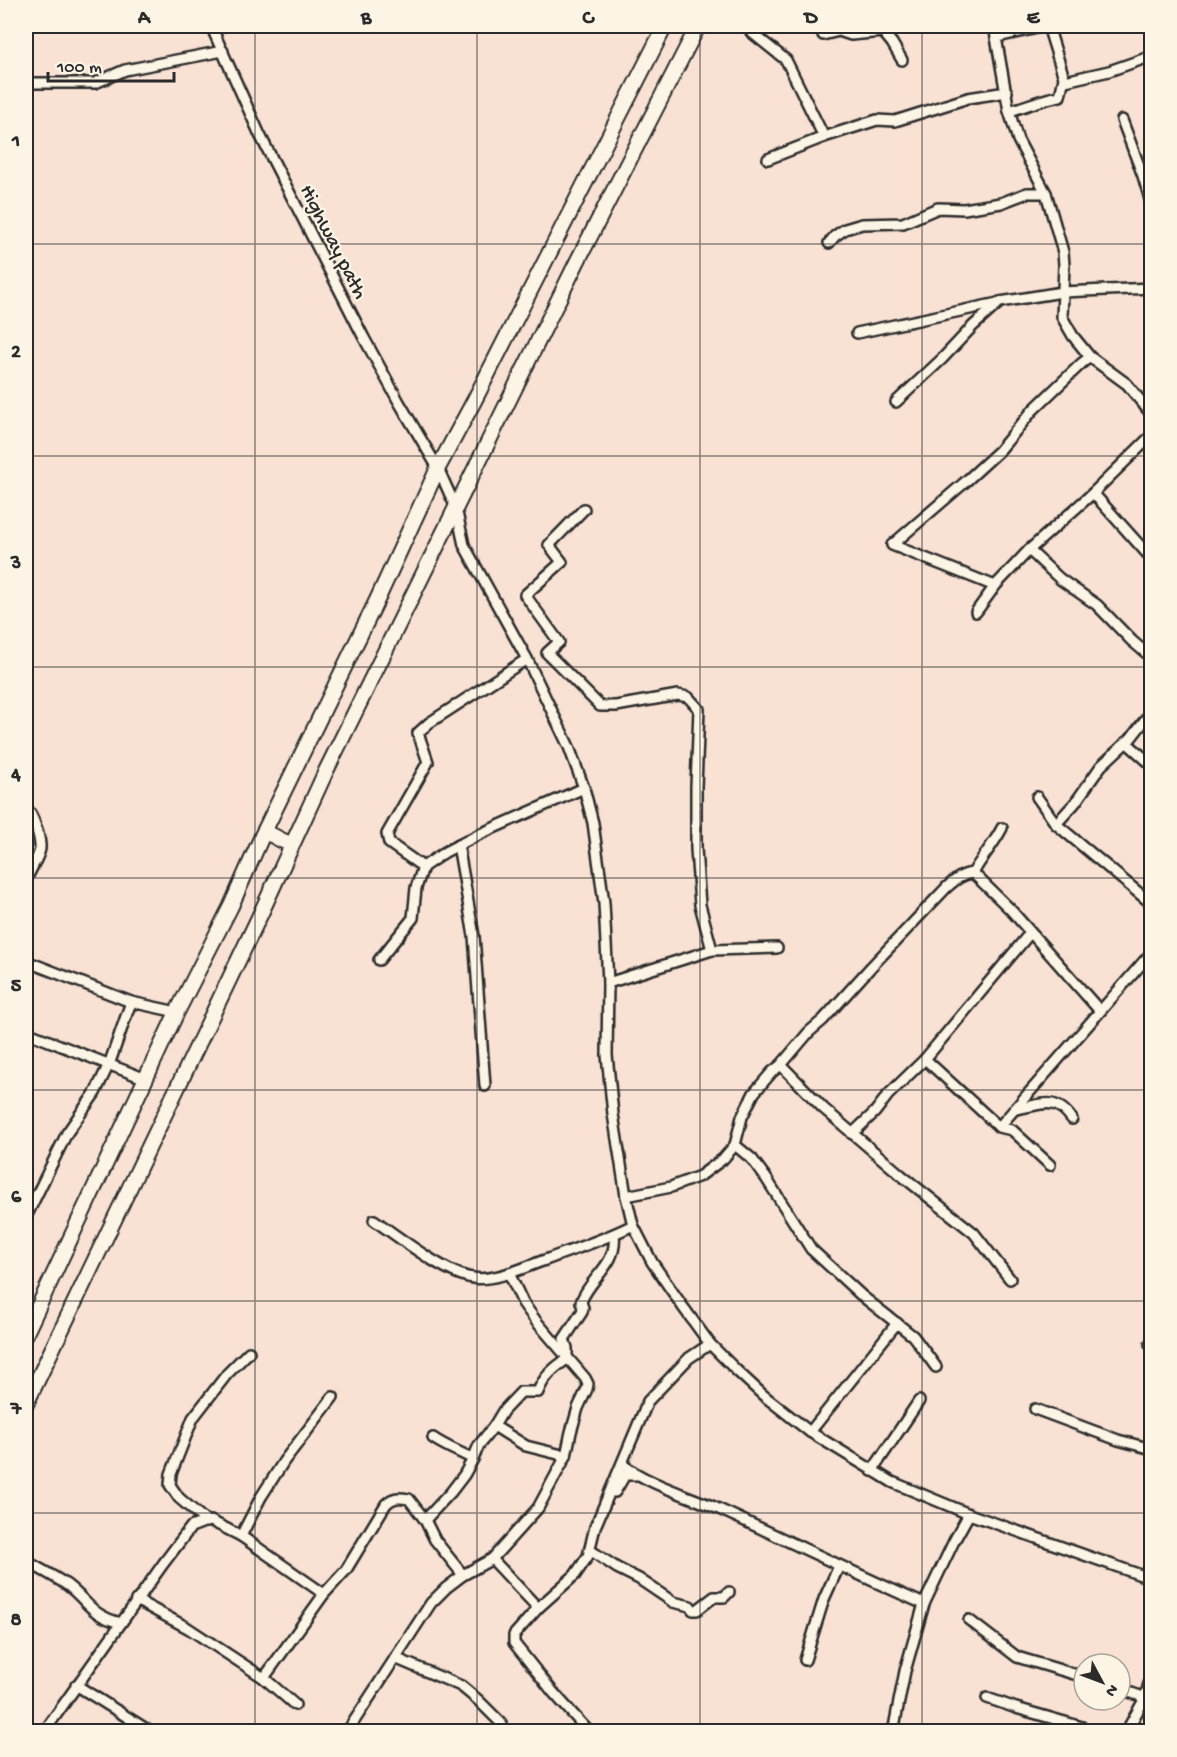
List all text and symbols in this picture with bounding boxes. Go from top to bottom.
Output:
text: A [137,8,152,31]
text: B [360,8,372,31]
text: C [582,8,596,31]
text: D [802,8,818,31]
text: E [1027,8,1041,31]
scale bar [48,45,174,83]
text: 100 m [56,58,102,79]
text: 1 [11,131,20,154]
street label: Highway path [292,181,371,304]
text: 2 [11,342,21,365]
text: 3 [10,553,21,576]
text: 4 [10,765,21,788]
text: 5 [11,976,22,999]
text: 6 [11,1187,22,1210]
text: 7 [10,1399,23,1422]
text: 8 [11,1610,22,1633]
north arrow [1072,1652,1132,1712]
text: N [1100,1679,1121,1700]

